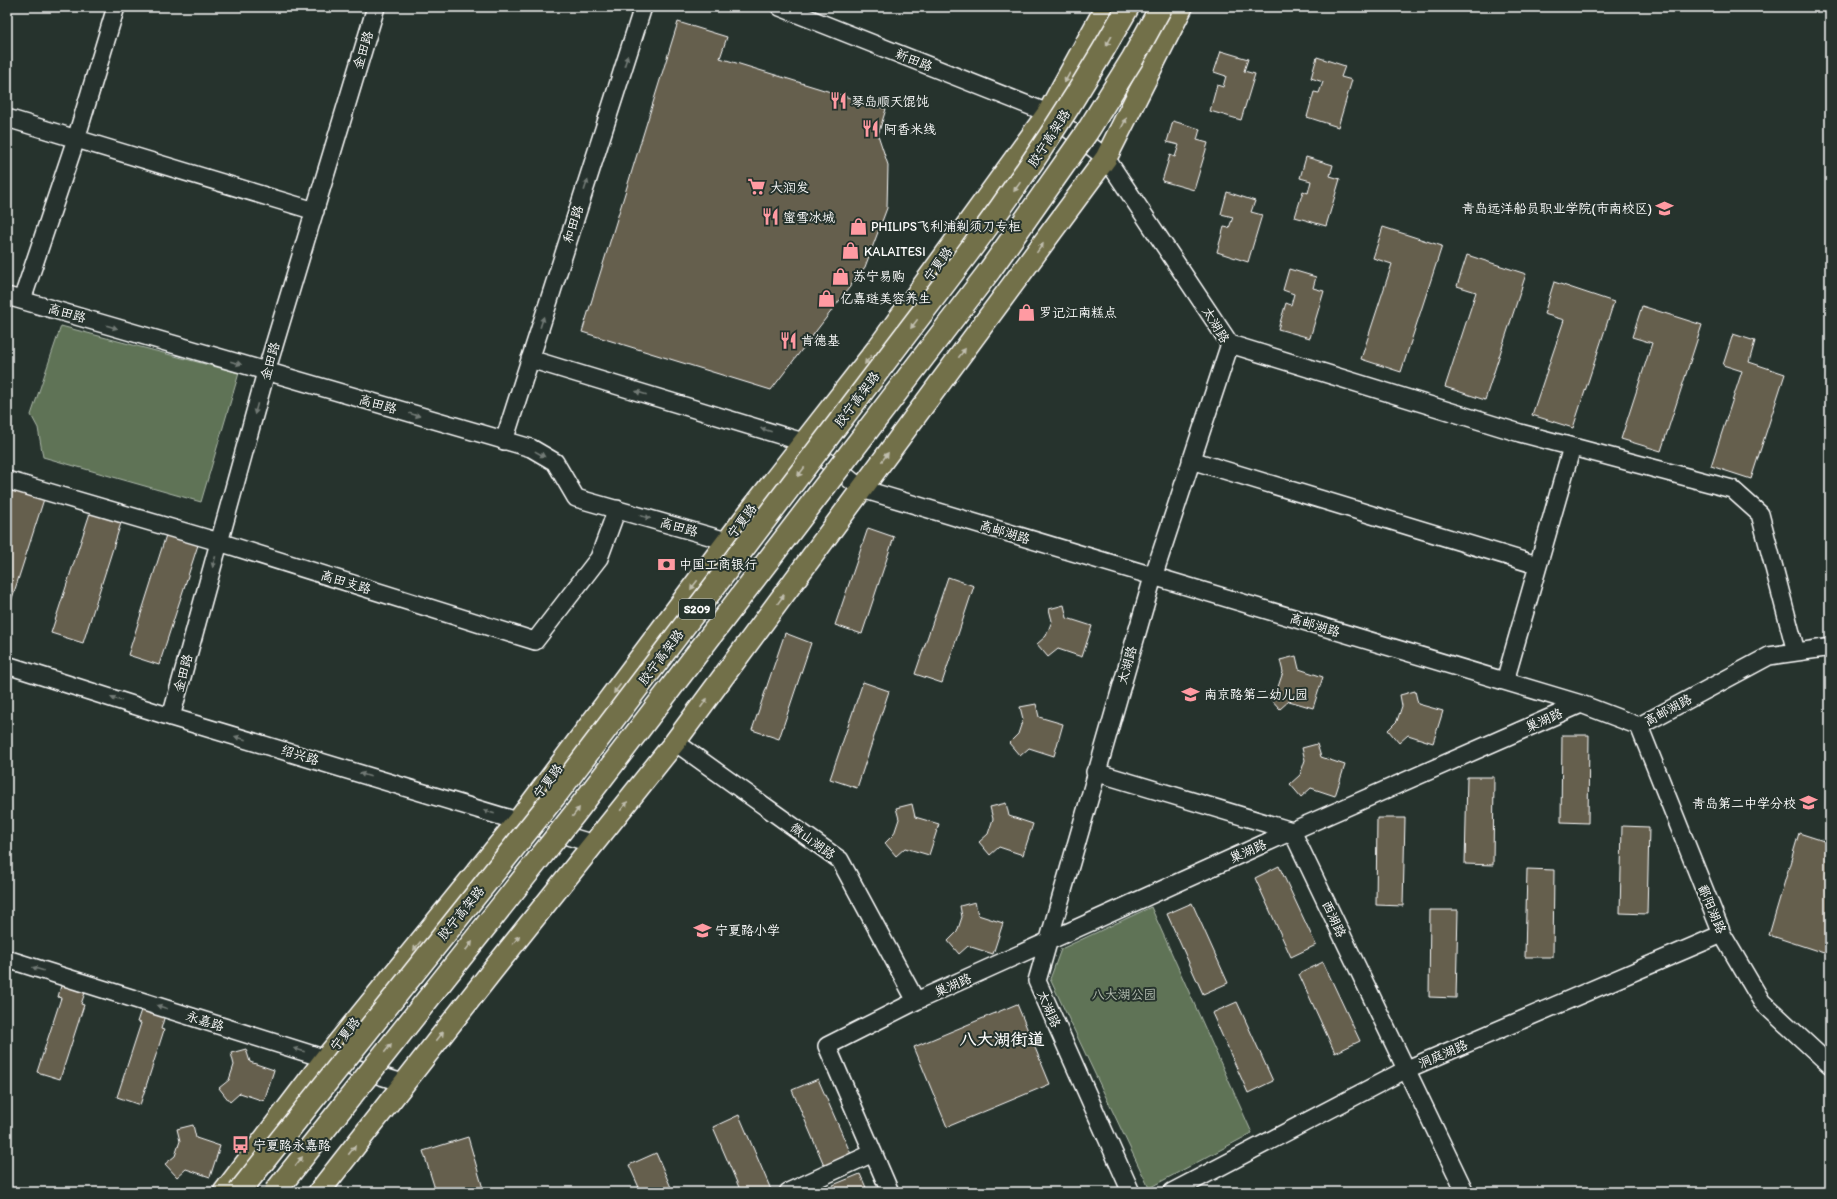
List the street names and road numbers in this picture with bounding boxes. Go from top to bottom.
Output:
street label: 金田路 [350,29,376,71]
street label: 新田路 [893,46,935,74]
street label: 胶宁高架路 [1025,107,1073,169]
street label: 和田路 [560,203,586,245]
street label: 宁夏路 [920,244,956,284]
street label: 高田路 [46,300,88,326]
street label: 太湖路 [1200,304,1232,346]
street label: 金田路 [257,340,283,382]
street label: 胶宁高架路 [831,369,883,429]
street label: 高田路 [357,391,399,417]
street label: 宁夏路 [724,501,760,541]
street label: 高田路 [658,514,700,540]
street label: 高邮湖路 [978,517,1032,547]
street label: 高田支路 [319,567,373,597]
road number: S209 [679,599,715,619]
street label: 高邮湖路 [1288,610,1342,640]
street label: 胶宁高架路 [635,627,687,687]
street label: 太湖路 [1114,644,1140,686]
street label: 金田路 [171,652,195,694]
street label: 高邮湖路 [1642,691,1694,729]
street label: 巢湖路 [1523,705,1565,735]
street label: 绍兴路 [279,742,321,768]
street label: 宁夏路 [530,761,566,801]
street label: 微山湖路 [788,820,838,862]
street label: 巢湖路 [1227,836,1269,866]
street label: 鄱阳湖路 [1695,882,1729,936]
street label: 胶宁高架路 [435,883,487,943]
street label: 西湖路 [1319,898,1349,940]
street label: 巢湖路 [932,970,974,1000]
street label: 太湖路 [1034,988,1064,1030]
street label: 永嘉路 [184,1008,226,1034]
street label: 宁夏路 [327,1014,363,1054]
street label: 洞庭湖路 [1416,1037,1470,1071]

